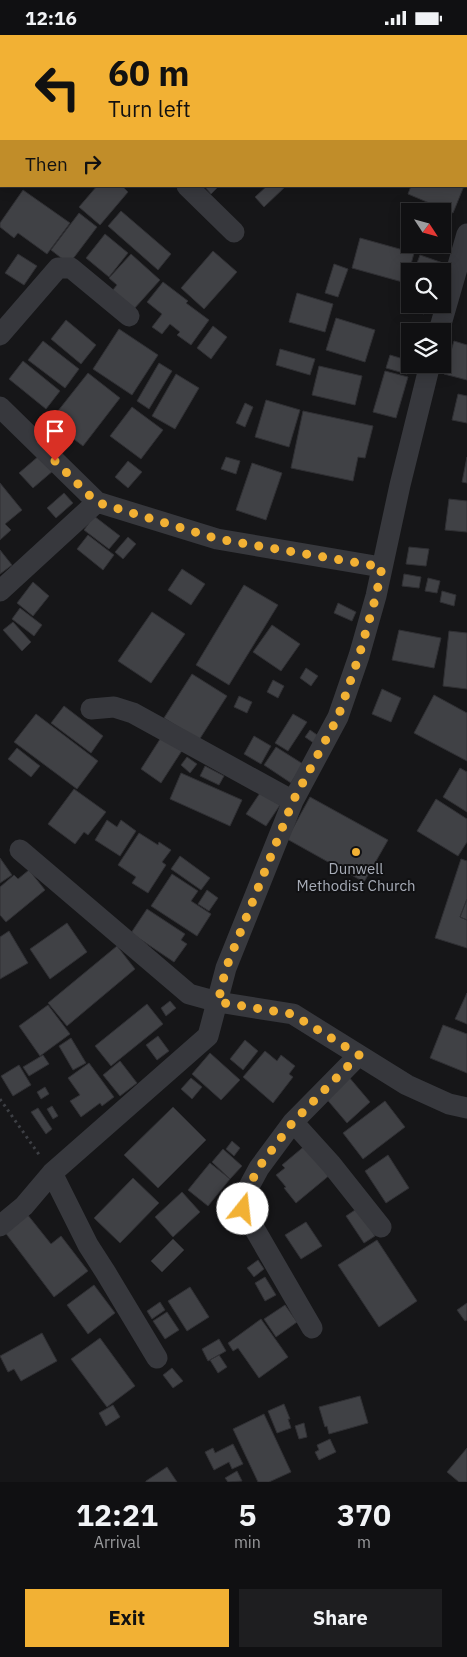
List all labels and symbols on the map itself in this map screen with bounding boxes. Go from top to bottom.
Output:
north arrow [401,203,451,253]
pin [34,410,76,461]
marker: Dunwell Methodist Church [350,846,362,858]
place label: Dunwell Methodist Church [297,859,415,895]
position arrow [216,1182,268,1234]

